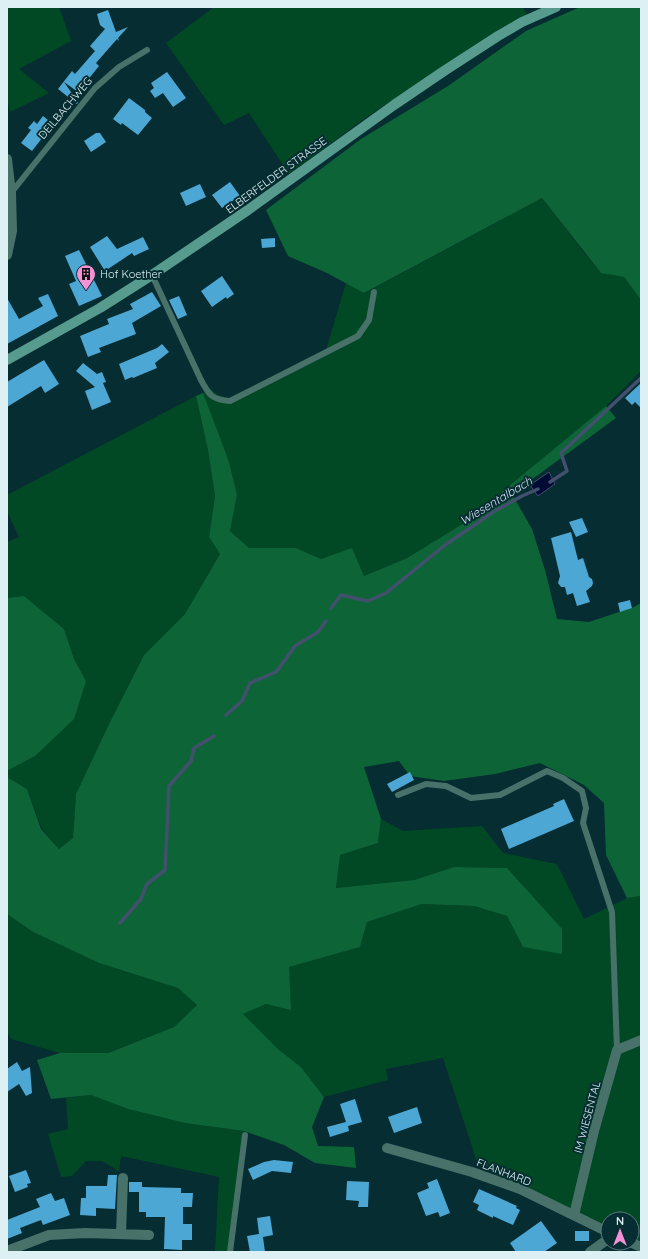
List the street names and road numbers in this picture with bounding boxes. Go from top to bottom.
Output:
street label: DEILBACHWEG [35,74,95,142]
street label: ELBERFELDER STRASSE [223,134,329,216]
street label: IM WIESENTAL [571,1079,603,1155]
street label: FLANHARD [475,1155,533,1189]

